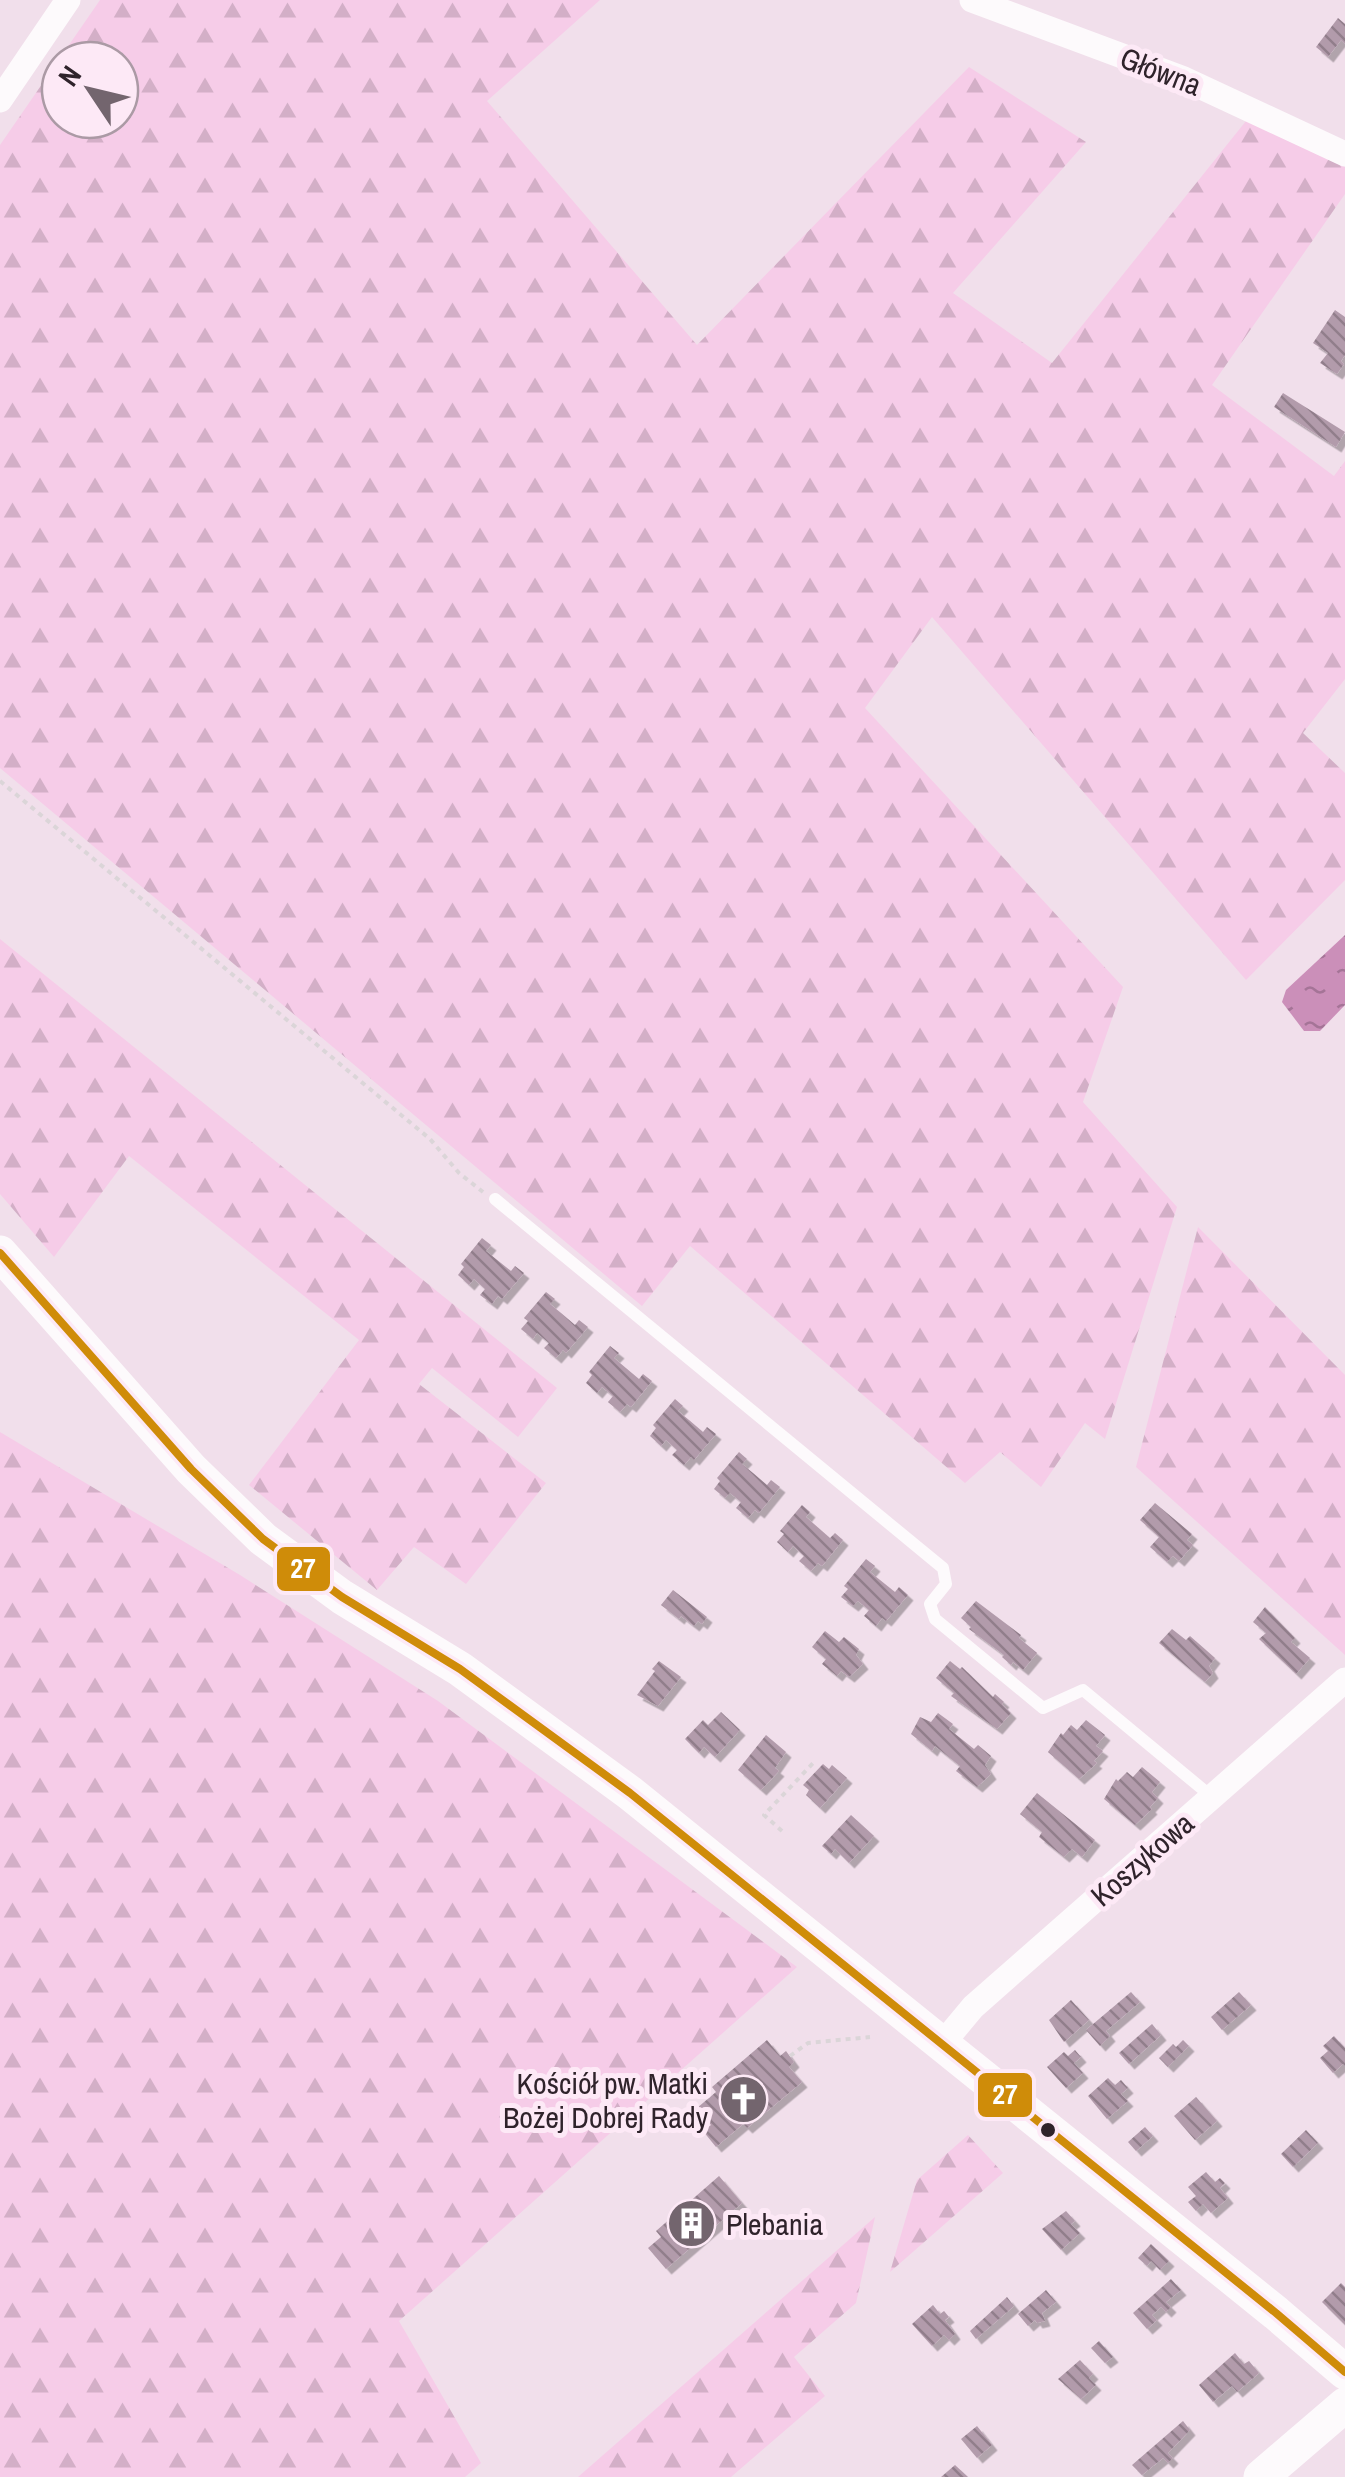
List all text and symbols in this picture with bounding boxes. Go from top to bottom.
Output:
street label: Główna [1115,37,1207,105]
north arrow [40,40,140,140]
text: N [49,58,90,93]
line badge: 27 [275,1545,332,1593]
text: 27 [290,1549,316,1587]
street label: Koszykowa [1082,1803,1202,1915]
place label: Kościół pw. Matki Bożej Dobrej Rady [503,2063,709,2137]
line badge: 27 [976,2071,1034,2119]
church icon: Kościół pw. Matki Bożej Dobrej Rady [717,2074,769,2126]
text: 27 [992,2075,1018,2113]
unlabelled marker [1038,2120,1058,2140]
building icon: Plebania [665,2198,717,2250]
place label: Plebania [726,2204,823,2244]

